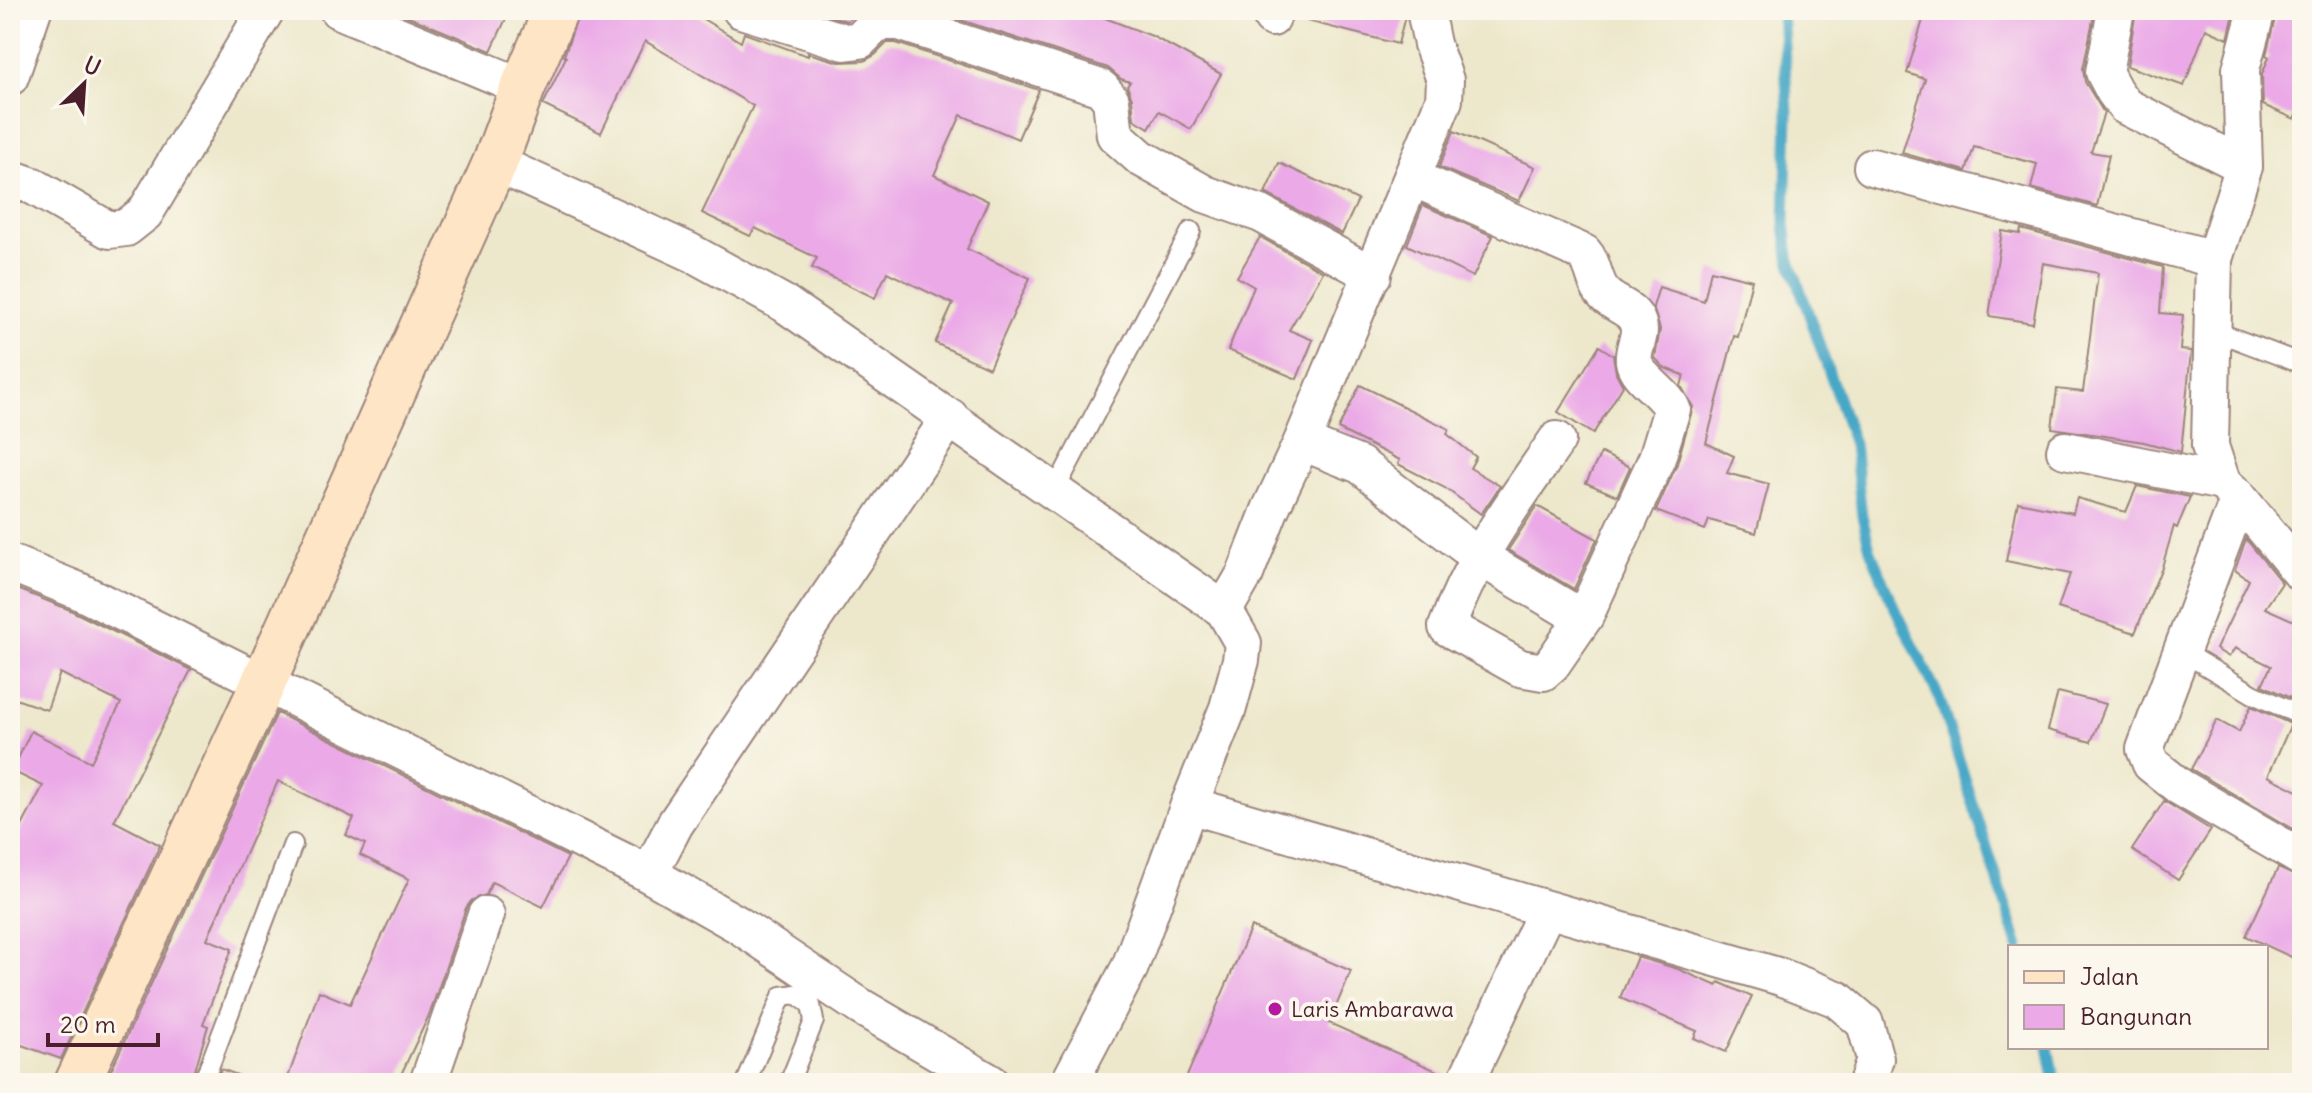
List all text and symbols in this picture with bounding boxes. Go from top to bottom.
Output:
north arrow [44,44,124,124]
text: U [80,50,105,82]
legend [2008,945,2268,1049]
text: Jalan [2080,961,2139,991]
place label: Laris Ambarawa [1291,995,1454,1023]
scale bar [48,997,158,1047]
marker: Laris Ambarawa [1266,1000,1284,1018]
text: Bangunan [2080,1001,2192,1031]
text: 20 m [60,1009,116,1039]

